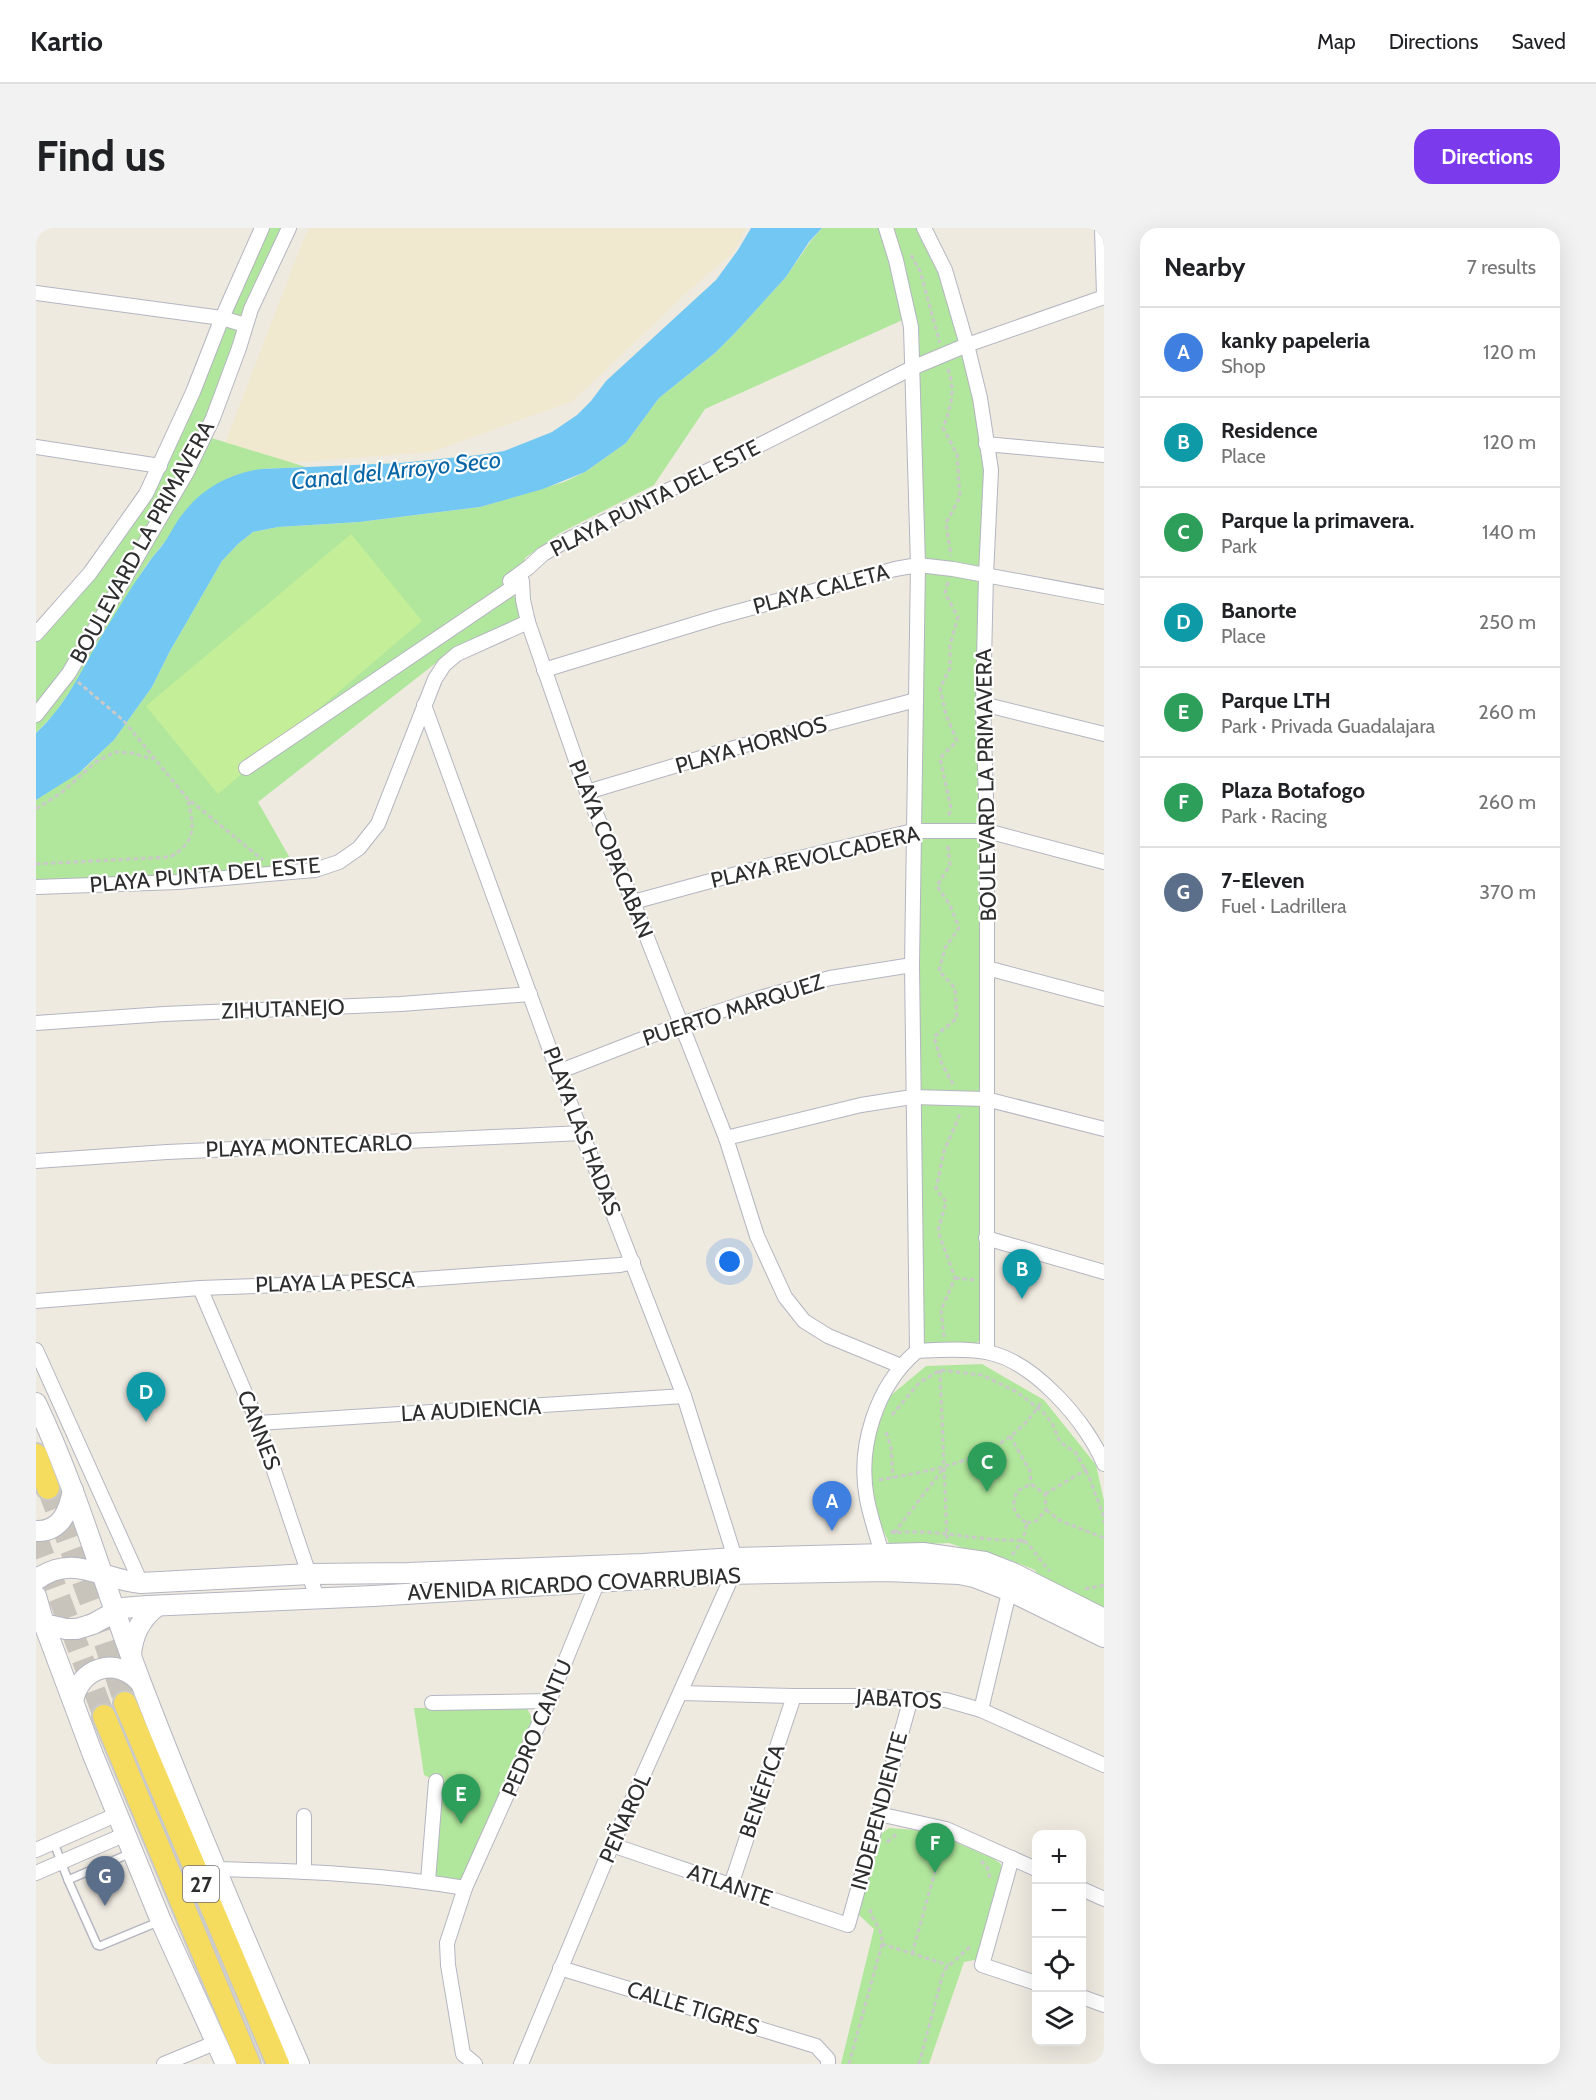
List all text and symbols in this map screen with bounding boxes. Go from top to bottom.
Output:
text: Kartio [30,24,103,58]
text: Map [1317,29,1356,54]
text: Directions [1389,29,1478,54]
text: Saved [1511,29,1566,54]
button: Directions [1414,129,1560,184]
text: Find us [36,130,165,182]
text: Nearby [1164,251,1245,283]
text: 7 results [1467,255,1536,279]
text: kanky papeleria [1221,327,1370,354]
text: A [1177,340,1190,364]
text: 120 m [1483,340,1536,364]
text: Shop [1221,354,1266,378]
street label: BOULEVARD LA PRIMAVERA [64,416,220,668]
text: Residence [1221,417,1318,444]
text: B [1177,430,1190,454]
text: 120 m [1483,430,1536,454]
street label: PLAYA PUNTA DEL ESTE [546,433,764,563]
text: Place [1221,444,1266,468]
water label: Canal del Arroyo Seco [290,445,502,495]
text: Parque la primavera. [1221,507,1414,534]
text: C [1177,520,1190,544]
text: 140 m [1482,520,1536,544]
text: Park [1221,534,1257,558]
street label: PLAYA CALETA [750,558,892,620]
text: Banorte [1221,597,1297,624]
text: D [1176,610,1191,634]
text: 250 m [1479,610,1536,634]
text: Place [1221,624,1266,648]
street label: BOULEVARD LA PRIMAVERA [970,648,1002,922]
text: Parque LTH [1221,687,1331,714]
text: E [1178,700,1189,724]
text: 260 m [1478,700,1536,724]
street label: PLAYA HORNOS [672,710,830,780]
text: Park · Privada Guadalajara [1221,714,1435,738]
street label: PLAYA COPACABAN [563,756,659,942]
text: Plaza Botafogo [1221,777,1365,804]
text: F [1178,790,1189,814]
text: 260 m [1478,790,1536,814]
text: Park · Racing [1221,804,1327,828]
street label: PLAYA REVOLCADERA [708,820,922,894]
street label: PLAYA PUNTA DEL ESTE [89,851,321,899]
text: 7-Eleven [1221,867,1305,894]
text: G [1177,880,1190,904]
text: 370 m [1479,880,1536,904]
text: Fuel · Ladrillera [1221,894,1347,918]
street label: PUERTO MARQUEZ [639,968,827,1052]
street label: ZIHUTANEJO [221,993,345,1025]
street label: PLAYA LAS HADAS [537,1043,627,1219]
street label: PLAYA MONTECARLO [205,1129,413,1163]
your location [715,1247,744,1276]
pin: B [1002,1250,1042,1299]
street label: PLAYA LA PESCA [255,1266,416,1298]
pin: D [126,1372,166,1422]
street label: CANNES [232,1386,287,1474]
street label: LA AUDIENCIA [400,1393,542,1427]
pin: C [968,1442,1006,1492]
pin: A [812,1482,852,1531]
street label: AVENIDA RICARDO COVARRUBIAS [407,1562,742,1606]
street label: PEDRO CANTU [496,1655,578,1801]
street label: JABATOS [855,1683,943,1715]
street label: INDEPENDIENTE [845,1729,913,1893]
street label: BENÉFICA [733,1740,791,1841]
street label: PEÑAROL [593,1769,657,1867]
pin: E [442,1774,480,1824]
pin: F [916,1824,954,1873]
map controls [1032,1830,1086,2046]
button: + [1032,1830,1086,1884]
pin: G [86,1856,124,1906]
street label: ATLANTE [684,1858,776,1912]
road number: 27 [183,1866,219,1902]
button: − [1032,1884,1086,1938]
button: locate [1032,1938,1086,1992]
street label: CALLE TIGRES [624,1975,762,2041]
button: layers [1032,1992,1086,2046]

